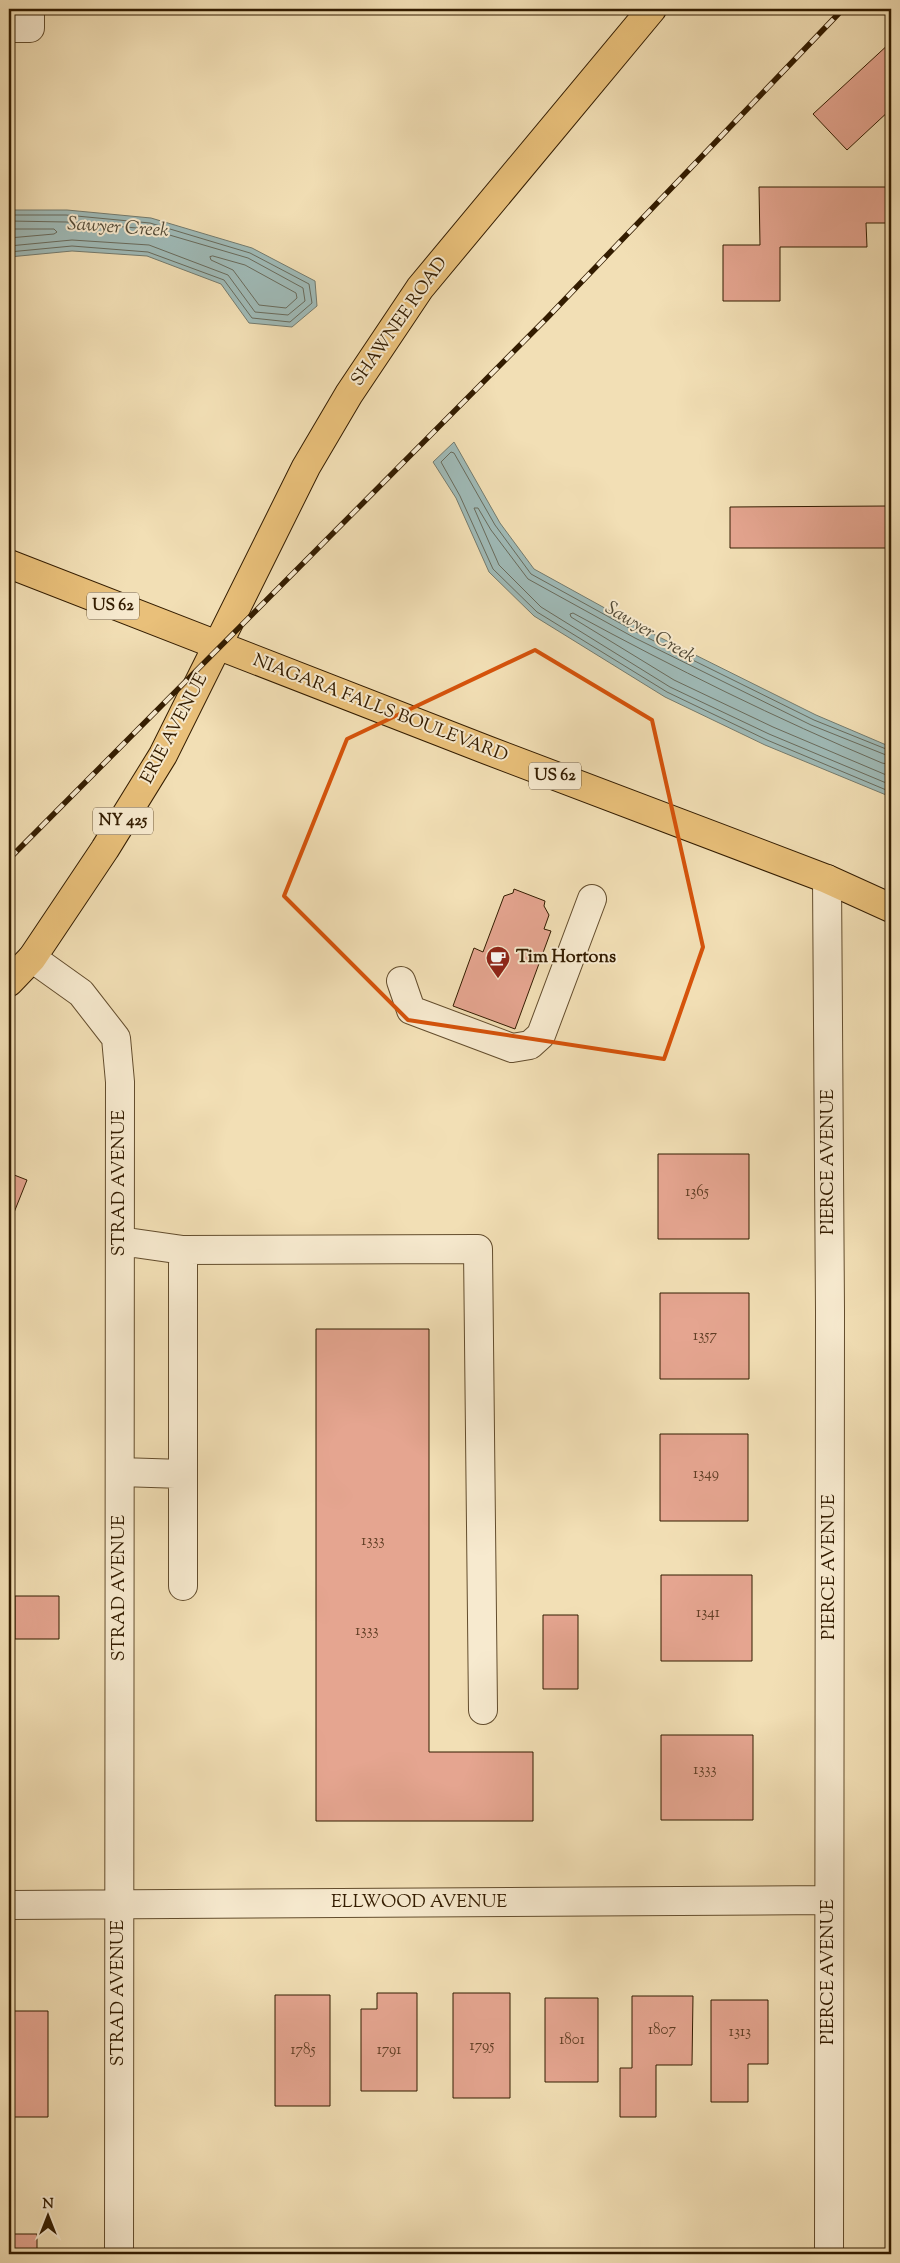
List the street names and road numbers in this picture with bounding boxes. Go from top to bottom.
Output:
street label: SHAWNEE ROAD [346,252,454,392]
road number: US 62 [87,592,139,620]
street label: NIAGARA FALLS BOULEVARD [249,648,511,770]
street label: ERIE AVENUE [135,669,215,789]
road number: US 62 [529,762,581,789]
road number: NY 425 [93,808,153,834]
street label: PIERCE AVENUE [816,1089,842,1235]
street label: STRAD AVENUE [107,1110,133,1256]
street label: PIERCE AVENUE [817,1494,843,1640]
street label: STRAD AVENUE [107,1515,133,1661]
street label: ELLWOOD AVENUE [331,1890,507,1916]
street label: PIERCE AVENUE [816,1899,842,2045]
street label: STRAD AVENUE [106,1920,132,2066]

